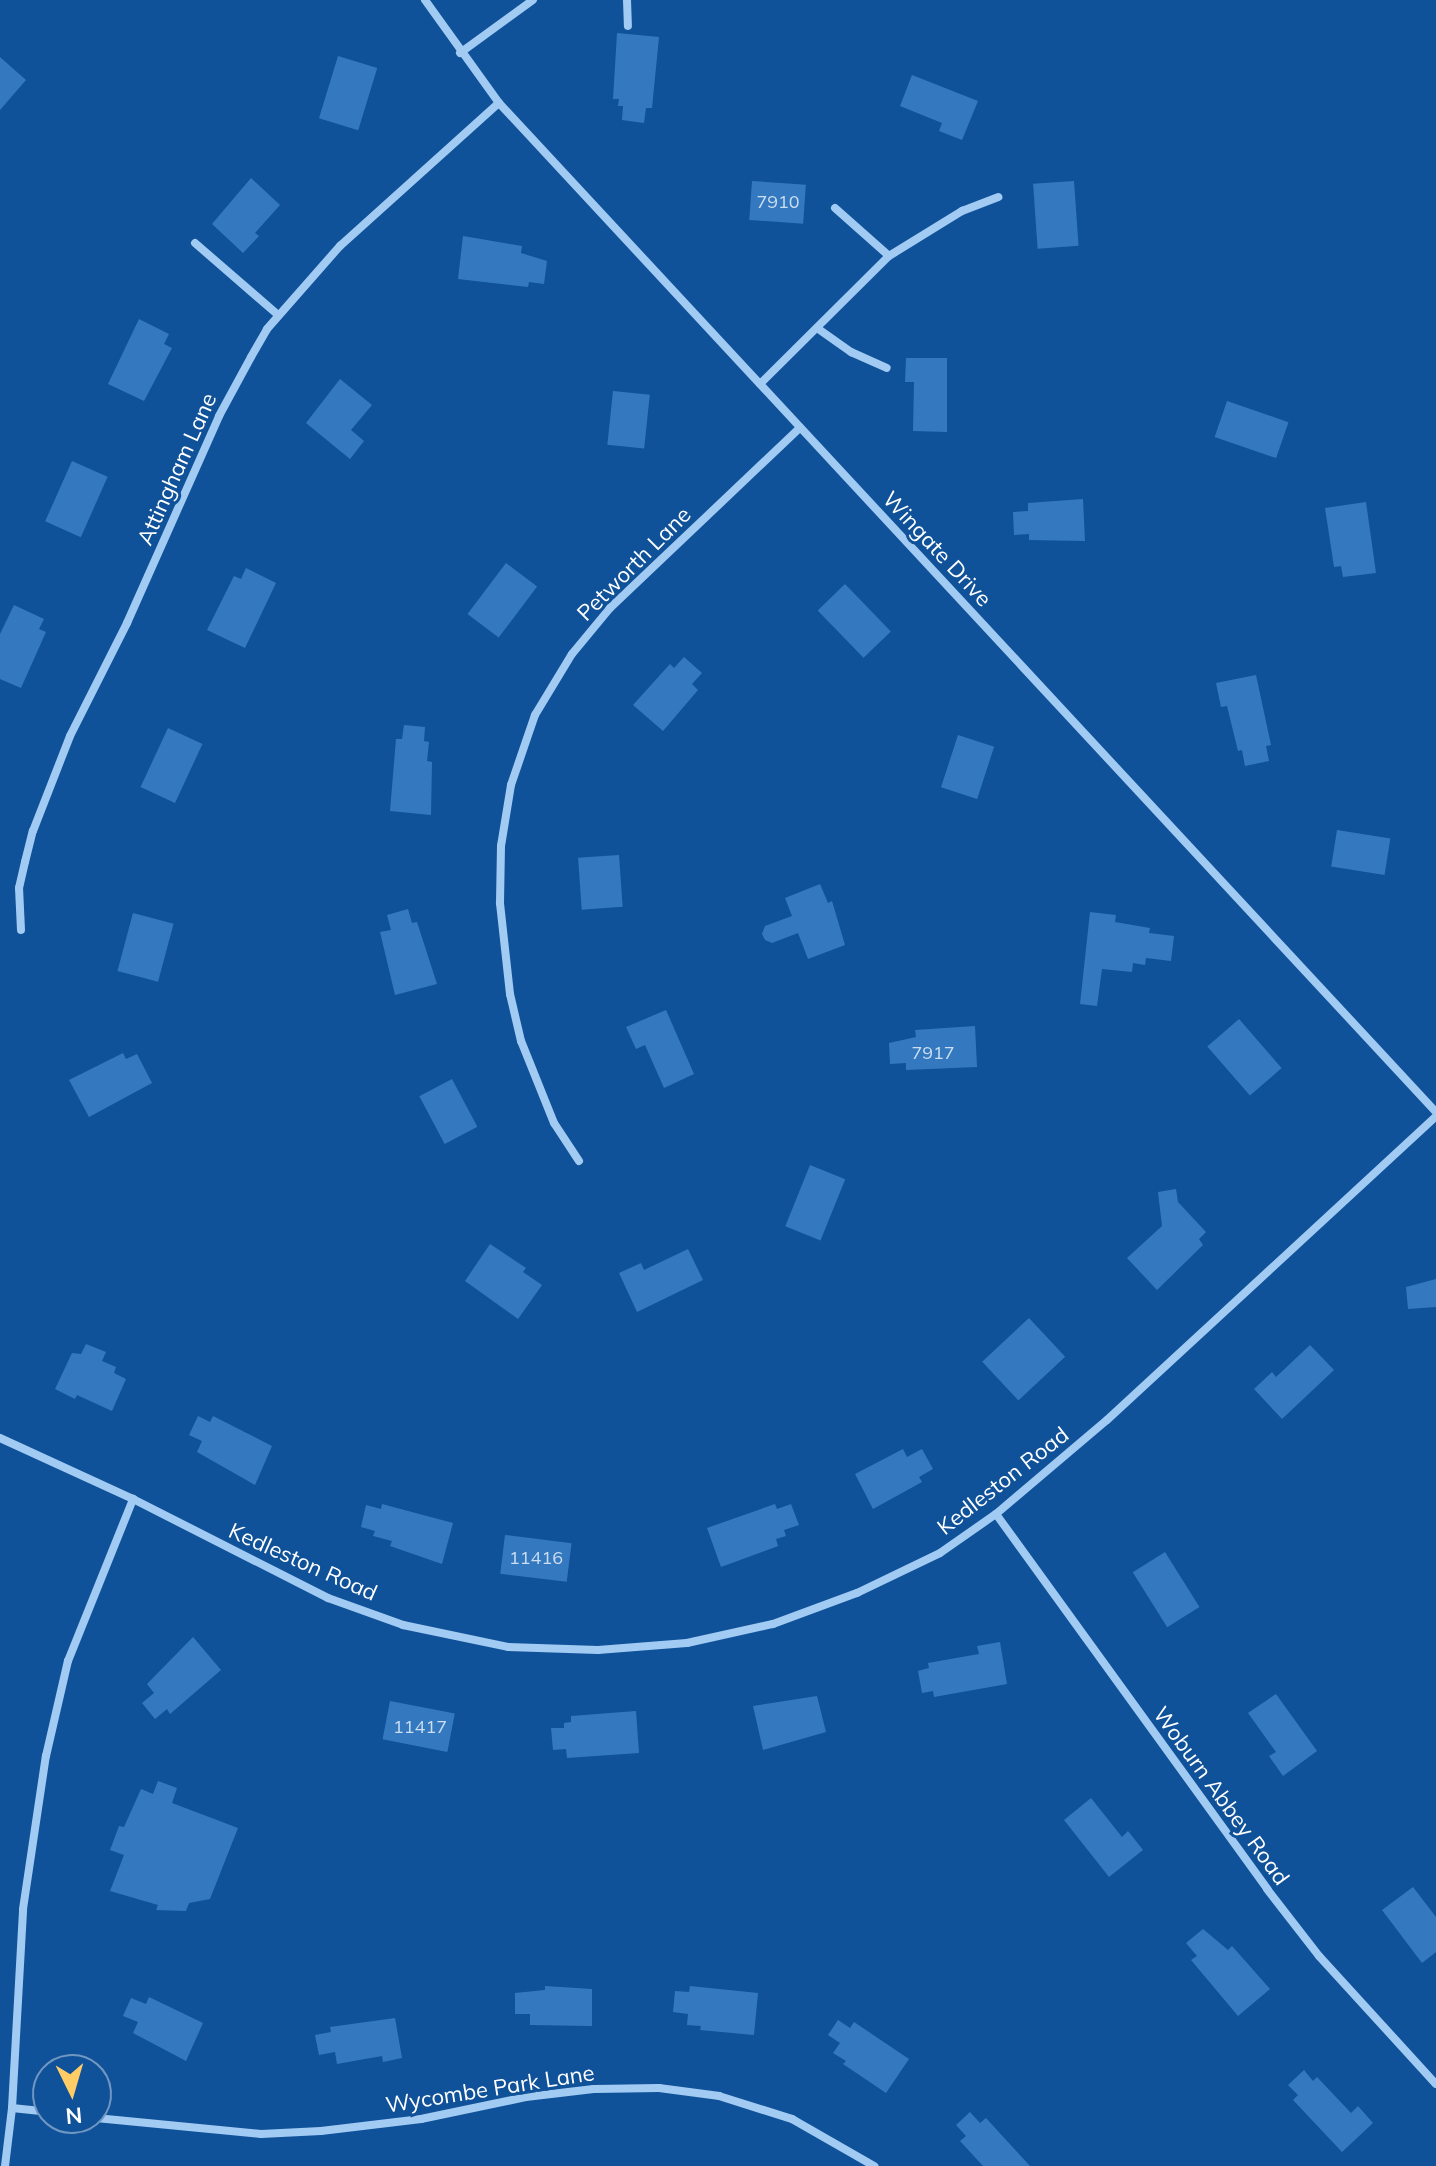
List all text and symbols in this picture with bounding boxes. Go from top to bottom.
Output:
house number: 7910 [756,191,800,213]
street label: Attingham Lane [132,389,222,549]
street label: Wingate Drive [877,486,997,612]
street label: Petworth Lane [572,502,696,626]
house number: 7917 [911,1042,955,1064]
street label: Kedleston Road [932,1421,1074,1541]
street label: Kedleston Road [225,1517,381,1607]
house number: 11416 [509,1547,563,1569]
street label: Woburn Abbey Road [1147,1702,1295,1890]
house number: 11417 [393,1716,447,1738]
north arrow [32,2054,112,2134]
street label: Wycombe Park Lane [384,2059,596,2119]
text: N [64,2101,83,2131]

